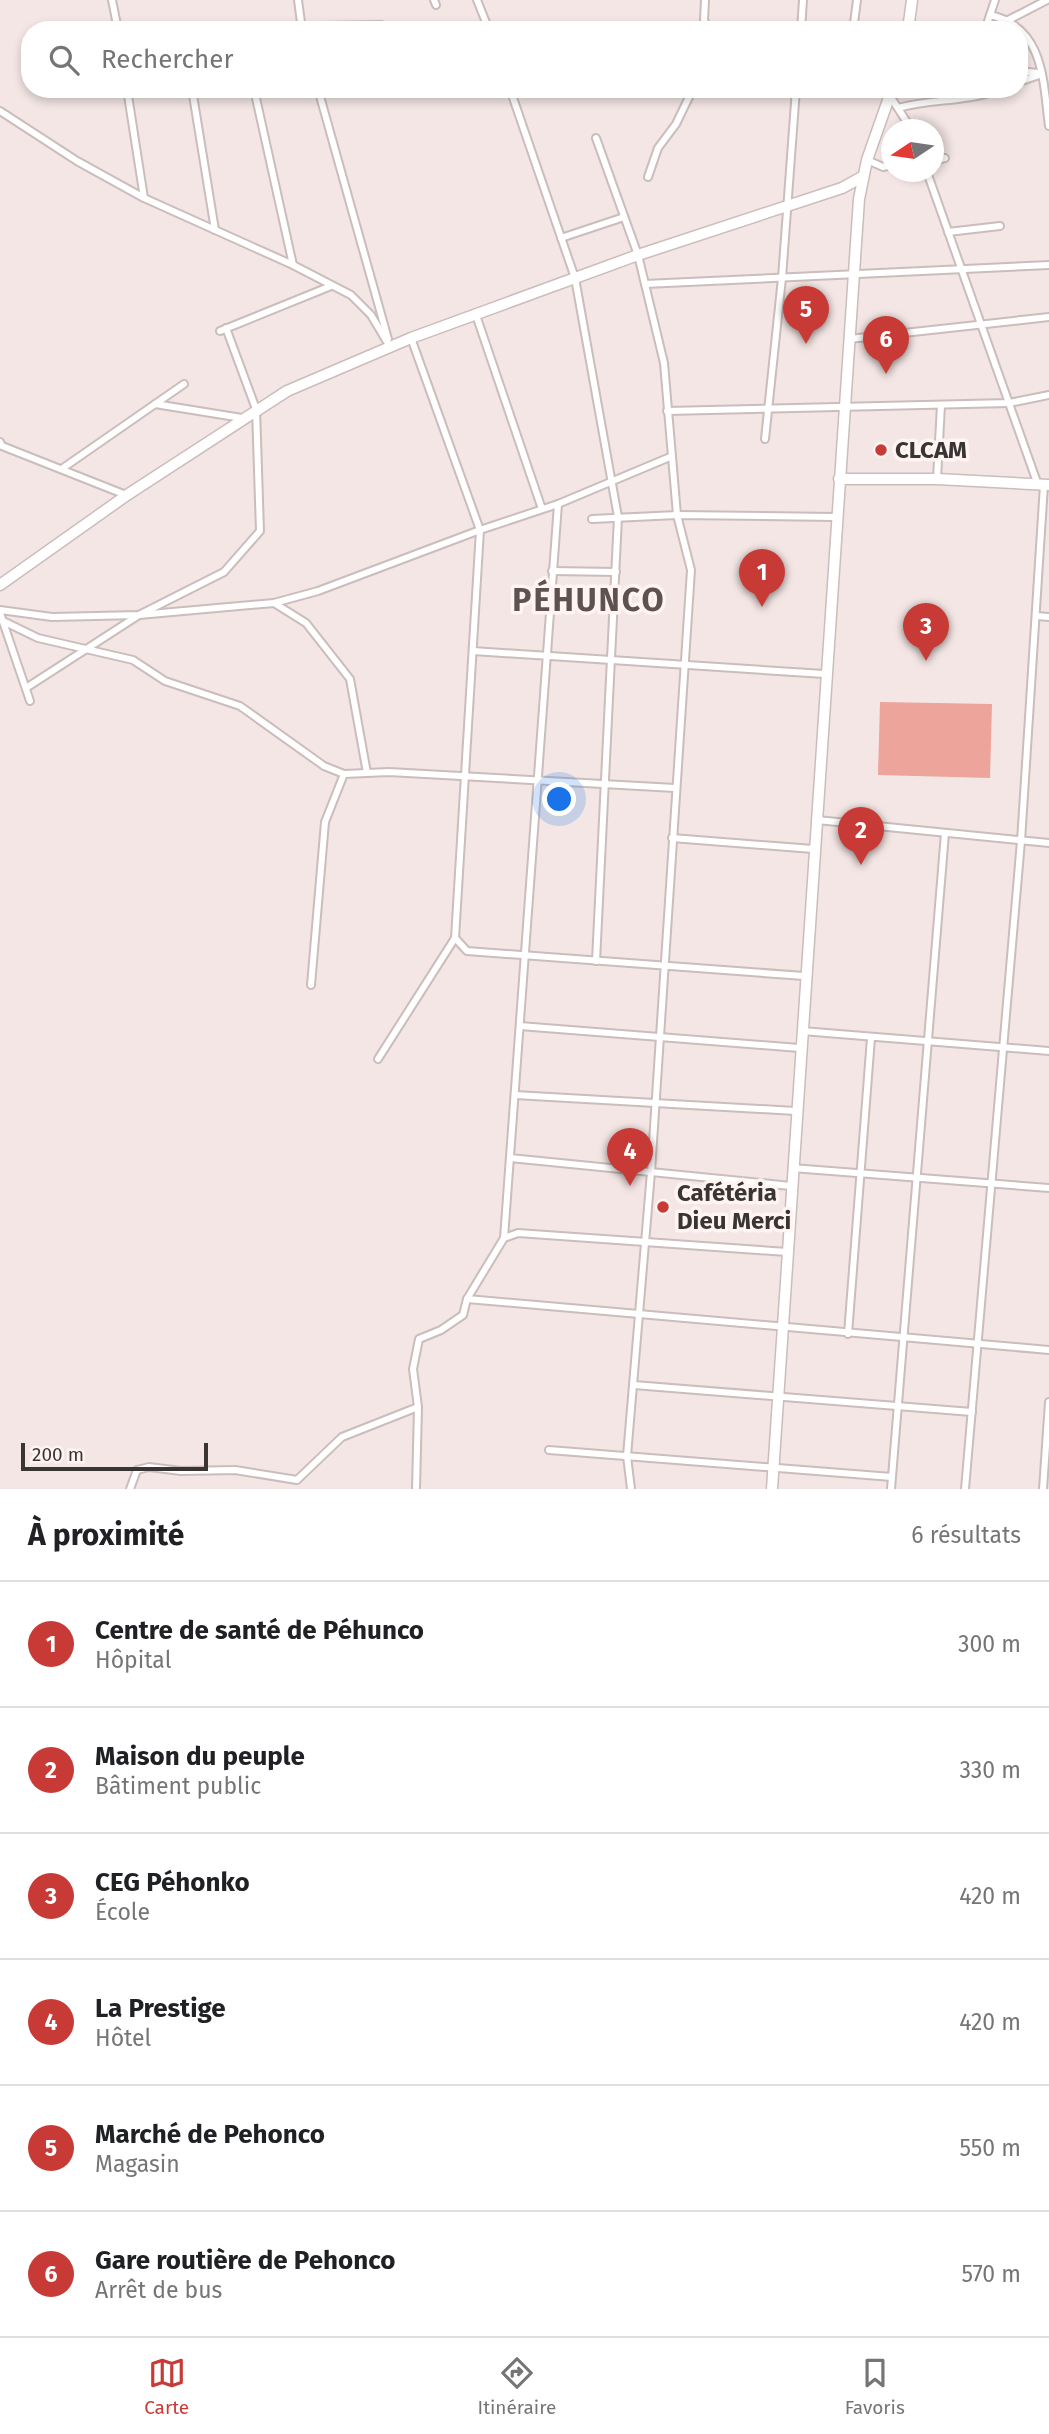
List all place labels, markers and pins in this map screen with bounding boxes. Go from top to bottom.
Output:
pin: 5 [783,286,829,344]
pin: 6 [863,316,909,374]
place label: CLCAM [895,436,967,464]
marker: CLCAM [873,442,889,458]
pin: 1 [739,549,785,607]
pin: 3 [903,603,949,661]
pin: 2 [838,807,884,865]
pin: 4 [607,1128,653,1186]
place label: Cafétéria Dieu Merci [677,1179,791,1235]
marker: Cafétéria Dieu Merci [655,1199,671,1215]

